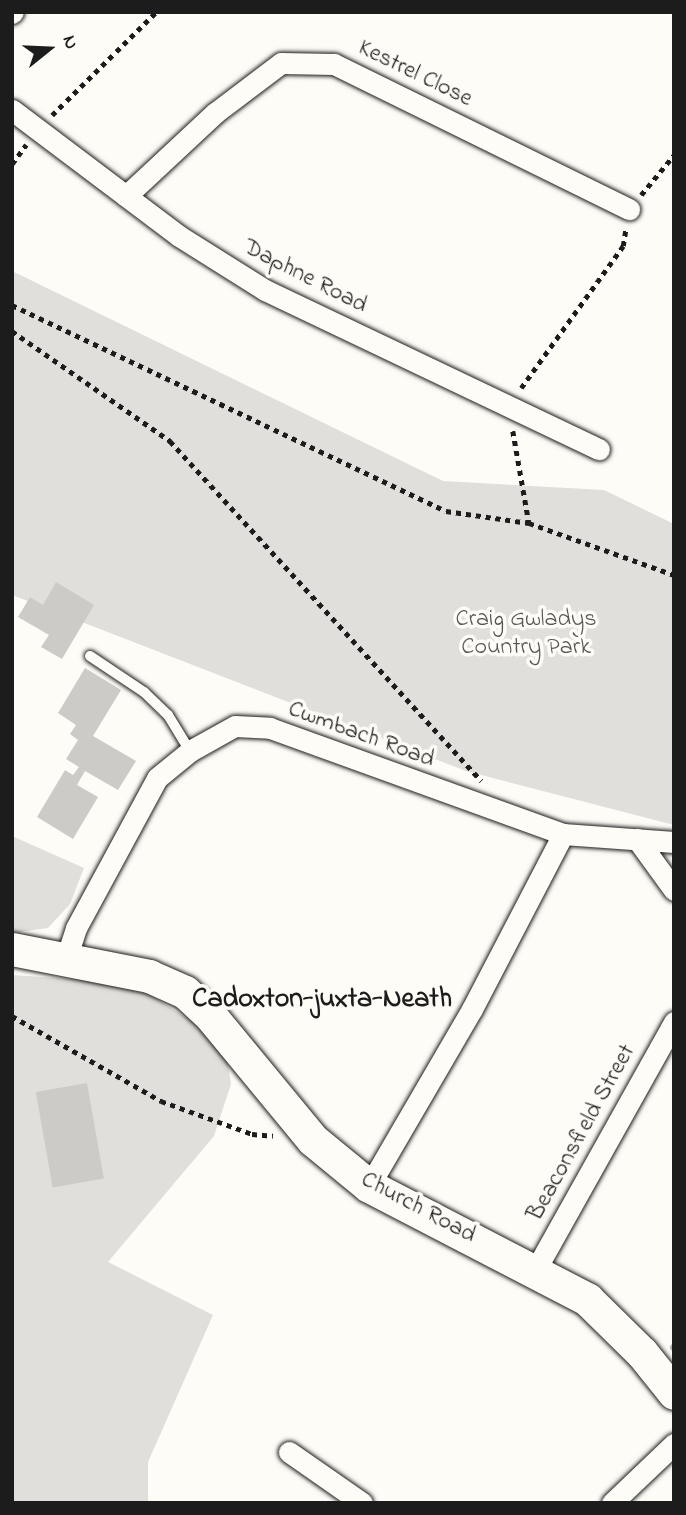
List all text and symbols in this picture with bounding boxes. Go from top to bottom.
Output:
north arrow [14,14,84,84]
text: N [55,32,84,53]
street label: Kestrel Close [353,34,477,114]
street label: Daphne Road [238,234,372,320]
park label: Craig Gwladys Country Park [455,606,597,662]
street label: Cwmbach Road [284,695,438,775]
district label: Cadoxton-juxta-Neath [192,983,452,1017]
street label: Beaconsfield Street [522,1040,642,1226]
street label: Church Road [356,1166,480,1250]

